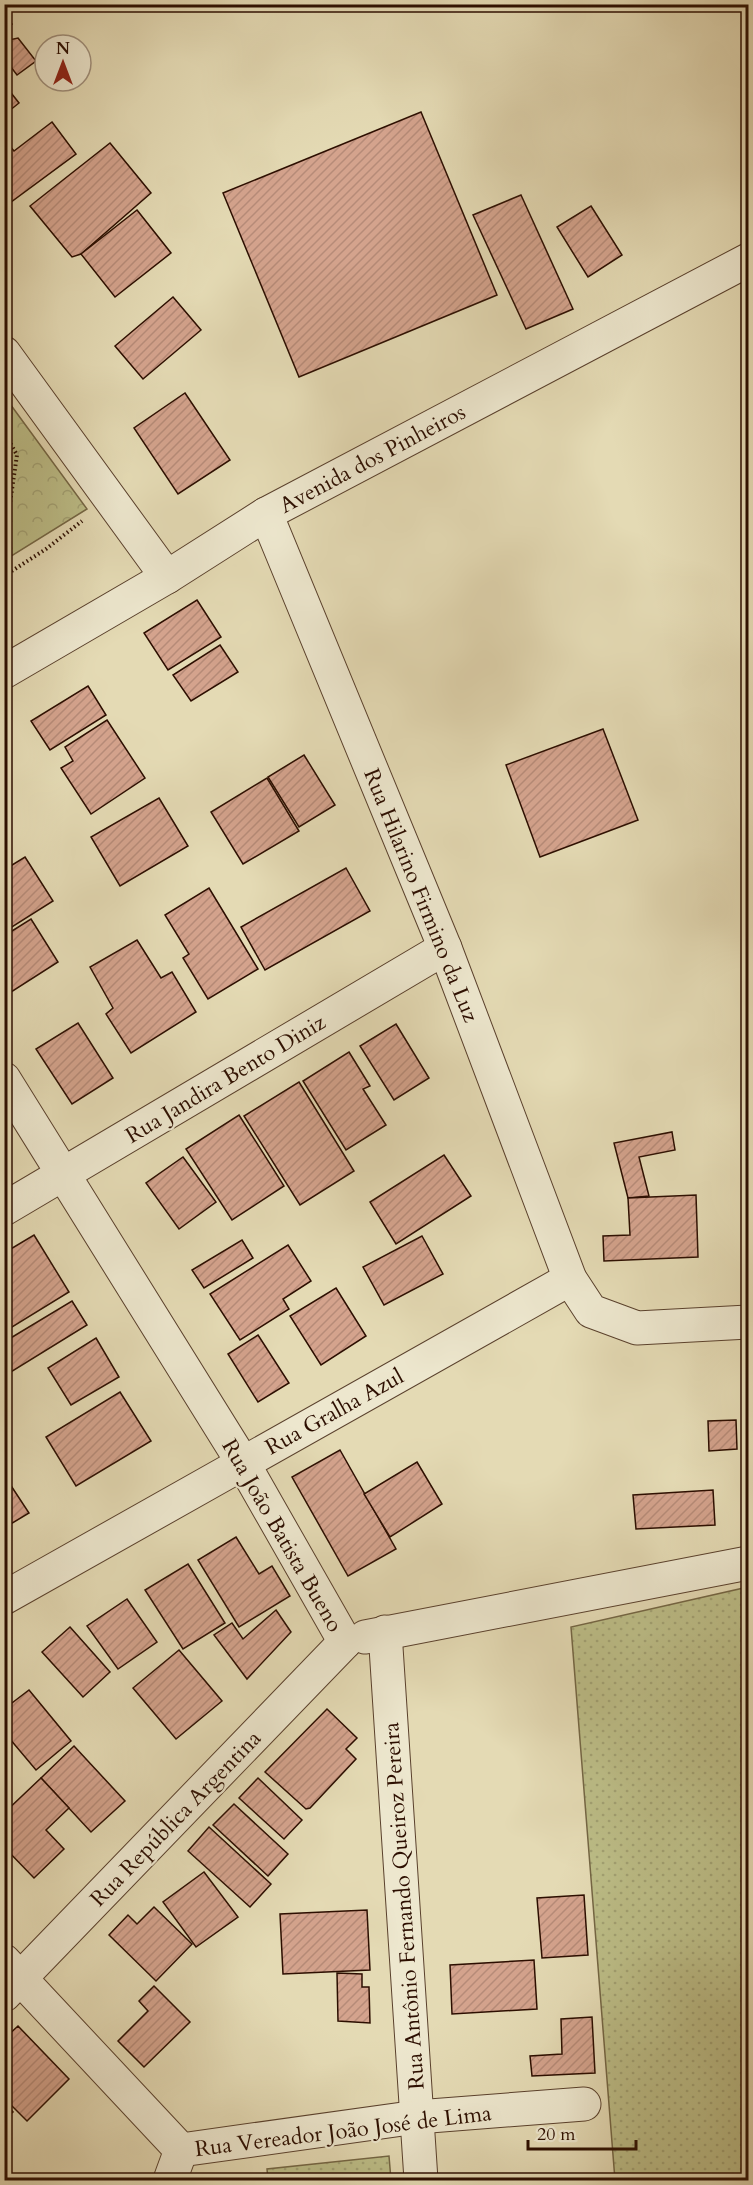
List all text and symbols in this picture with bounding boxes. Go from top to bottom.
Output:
north arrow [33,33,93,93]
text: N [56,38,70,60]
street label: Avenida dos Pinheiros [274,397,471,521]
street label: Rua Hilarino Firmino da Luz [356,764,486,1027]
street label: Rua Jandira Bento Diniz [120,1007,331,1151]
street label: Rua Gralha Azul [260,1361,409,1462]
street label: Rua João Batista Bueno [215,1434,350,1638]
street label: Rua Antônio Fernando Queiroz Pereira [376,1721,432,2091]
street label: Rua República Argentina [84,1724,268,1913]
street label: Rua Vereador João José de Lima [193,2098,494,2164]
scale bar [528,2113,636,2151]
text: 20 m [537,2122,576,2147]

